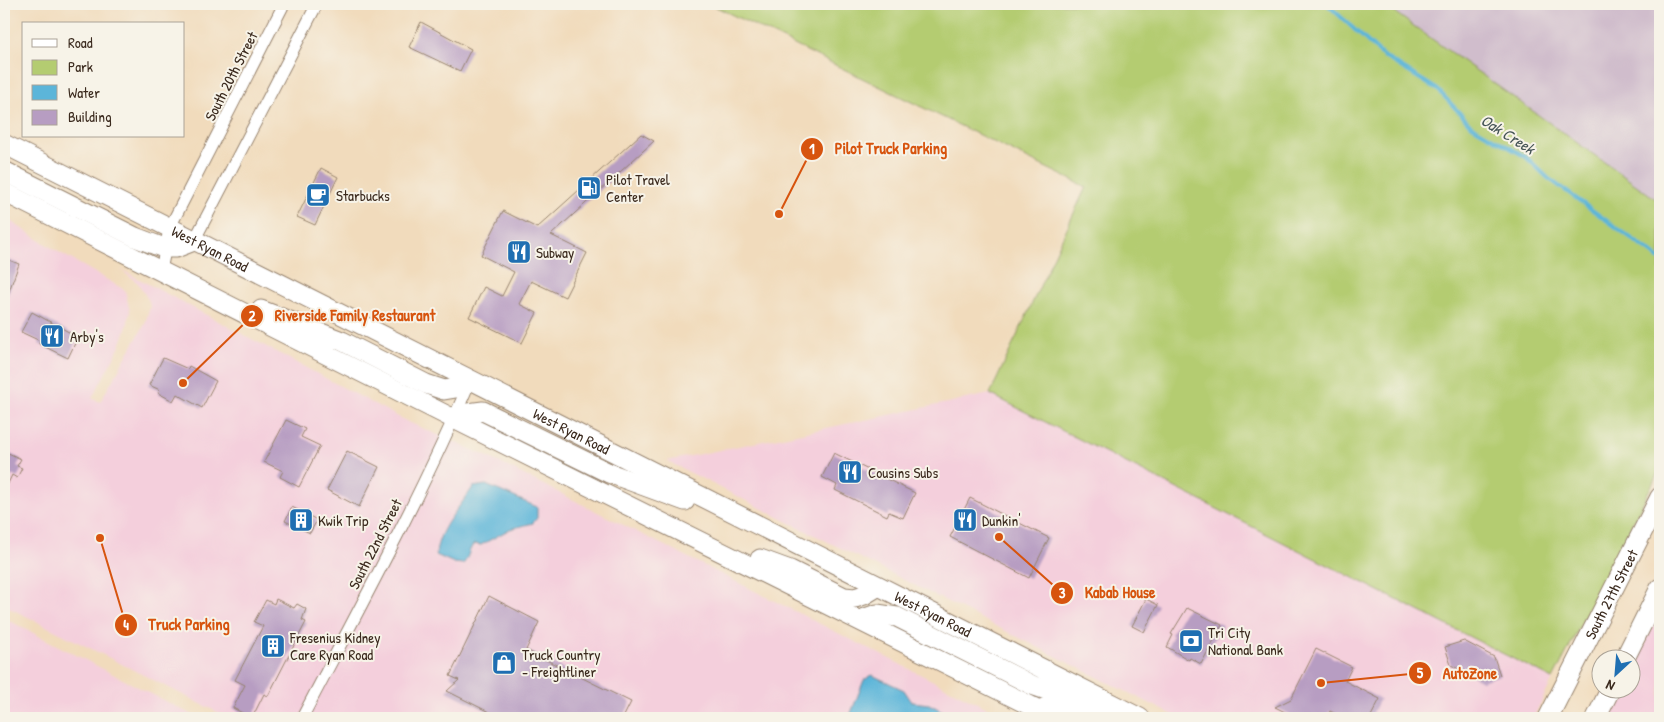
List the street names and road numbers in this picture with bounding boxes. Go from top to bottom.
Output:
street label: South 20th Street [200,27,263,124]
street label: West Ryan Road [168,220,252,276]
street label: West Ryan Road [530,403,614,459]
street label: South 22nd Street [343,494,407,593]
street label: South 27th Street [1579,545,1643,643]
street label: West Ryan Road [891,585,975,642]

